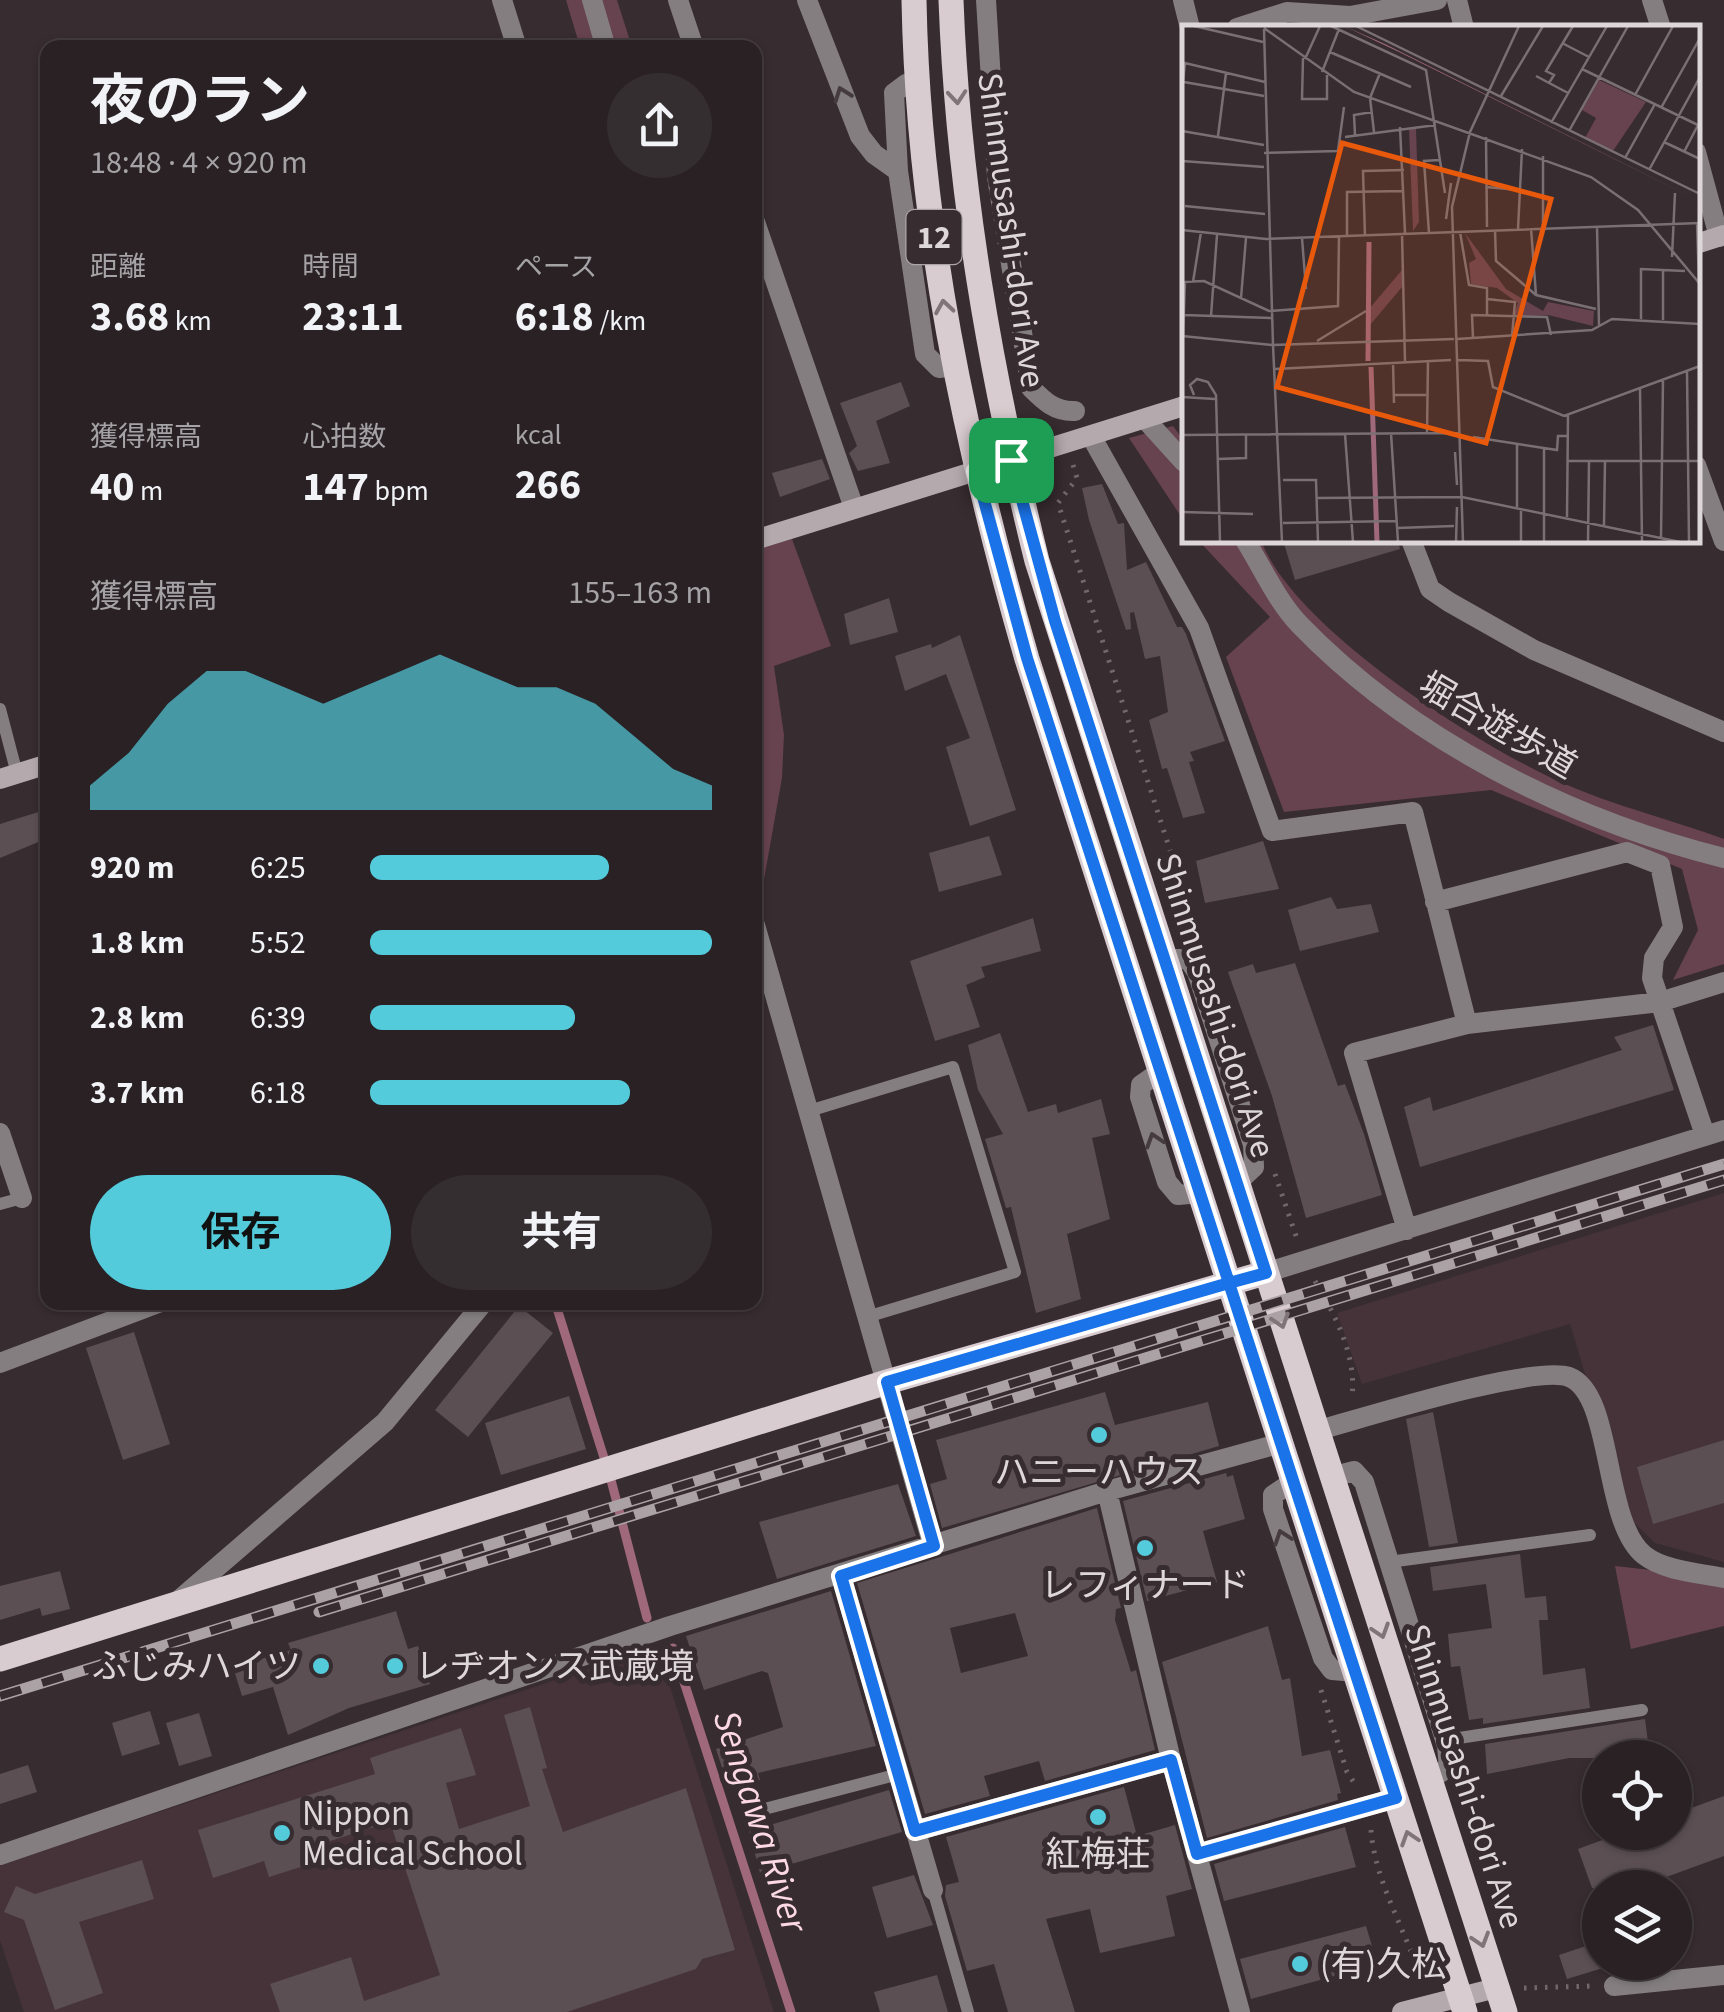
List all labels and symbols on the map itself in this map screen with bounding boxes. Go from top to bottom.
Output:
inset map [1182,25,1699,542]
street label: Shinmusashi-dori Ave [964,69,1058,391]
one-way arrow [833,87,854,104]
one-way arrow [945,90,967,106]
road number: 12 [906,210,962,264]
one-way arrow [934,298,955,315]
pin [969,418,1054,503]
street label: 堀合遊歩道 [1409,660,1586,791]
street label: Shinmusashi-dori Ave [1142,847,1288,1164]
one-way arrow [1145,1133,1166,1150]
one-way arrow [1269,1312,1290,1329]
marker: ハニーハウス [1088,1424,1110,1446]
place label: ハニーハウス [994,1448,1204,1498]
one-way arrow [1274,1530,1294,1547]
marker: レフィナード [1134,1537,1156,1559]
place label: レフィナード [1040,1561,1250,1611]
street label: Shinmusashi-dori Ave [1391,1618,1537,1935]
one-way arrow [1370,1621,1390,1638]
place label: ふじみハイツ [92,1642,301,1692]
place label: レヂオンス武蔵境 [415,1642,694,1692]
marker: ふじみハイツ [310,1655,332,1677]
marker: レヂオンス武蔵境 [384,1655,406,1677]
water label: Sengawa River [699,1703,822,1941]
place label: Nippon Medical School [302,1789,523,1879]
marker: 紅梅荘 [1087,1806,1109,1828]
marker: Nippon Medical School [271,1822,293,1844]
place label: 紅梅荘 [1045,1830,1151,1880]
one-way arrow [1400,1831,1420,1848]
one-way arrow [1469,1931,1489,1948]
place label: (有)久松 [1320,1940,1446,1990]
marker: (有)久松 [1289,1953,1311,1975]

